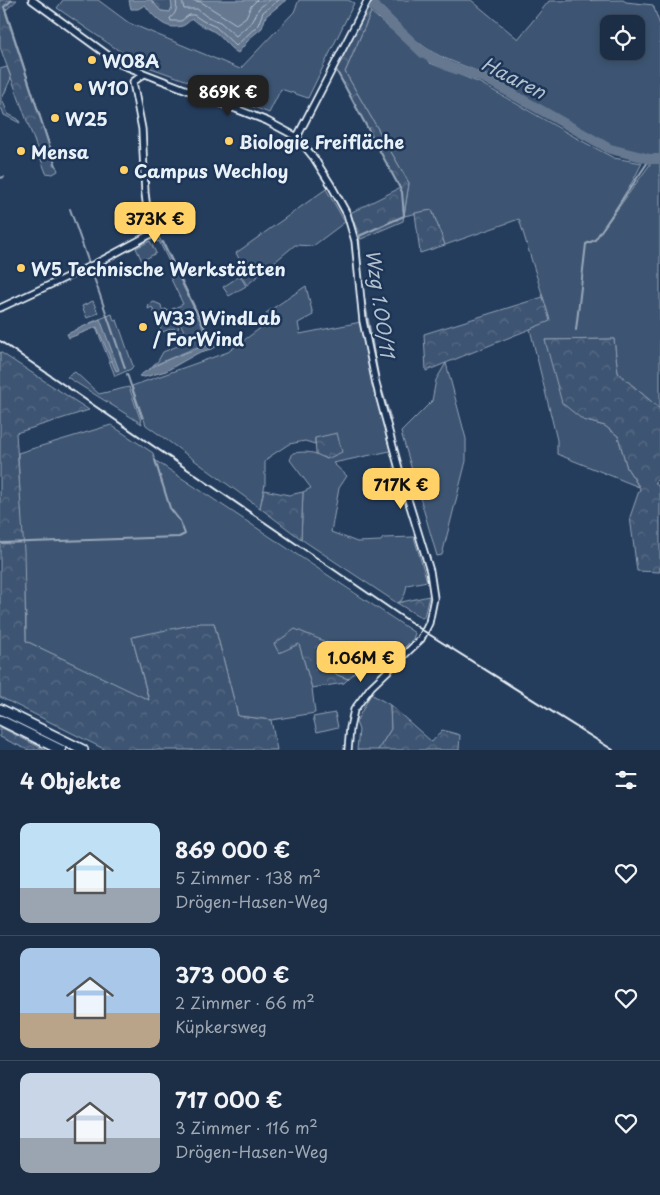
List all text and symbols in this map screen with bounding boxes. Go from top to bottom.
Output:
map controls [600,15,645,60]
button: locate [600,15,645,60]
place label: W08A [102,47,159,74]
water label: Haaren [477,49,552,106]
marker: W08A [86,54,98,66]
place label: W10 [88,74,129,101]
pin: 869K € [187,74,269,117]
text: 869K € [199,79,257,103]
marker: W10 [72,81,84,93]
place label: W25 [65,105,108,132]
marker: W25 [49,112,61,124]
place label: Biologie Freifläche [239,128,404,155]
marker: Biologie Freifläche [223,135,235,147]
place label: Mensa [31,138,89,165]
marker: Mensa [15,145,27,157]
place label: Campus Wechloy [134,157,288,184]
marker: Campus Wechloy [118,164,130,176]
pin: 373K € [114,202,196,244]
text: 373K € [126,206,184,230]
water label: Wzg 1.00/11 [360,247,403,361]
place label: W5 Technische Werkstätten [31,255,286,282]
marker: W5 Technische Werkstätten [15,262,27,274]
place label: W33 WindLab / ForWind [152,304,281,352]
marker: W33 WindLab / ForWind [137,321,149,333]
pin: 717K € [360,468,442,510]
text: 717K € [374,472,428,496]
pin: 1.06M € [315,640,407,683]
text: 1.06M € [328,645,394,669]
text: 4 Objekte [20,764,121,796]
icon: filters [612,766,640,794]
text: 869 000 € [175,833,290,865]
icon: home [60,843,120,903]
icon: heart [612,859,640,887]
text: 5 Zimmer · 138 m² [175,865,321,889]
text: Drögen-Hasen-Weg [175,889,328,913]
text: 373 000 € [175,958,289,990]
icon: home [60,968,120,1028]
icon: heart [612,984,640,1012]
text: 2 Zimmer · 66 m² [175,990,315,1014]
text: Küpkersweg [175,1014,267,1038]
text: 717 000 € [175,1083,282,1115]
icon: home [60,1093,120,1153]
icon: heart [612,1109,640,1137]
text: 3 Zimmer · 116 m² [175,1115,318,1139]
text: Drögen-Hasen-Weg [175,1139,328,1163]

